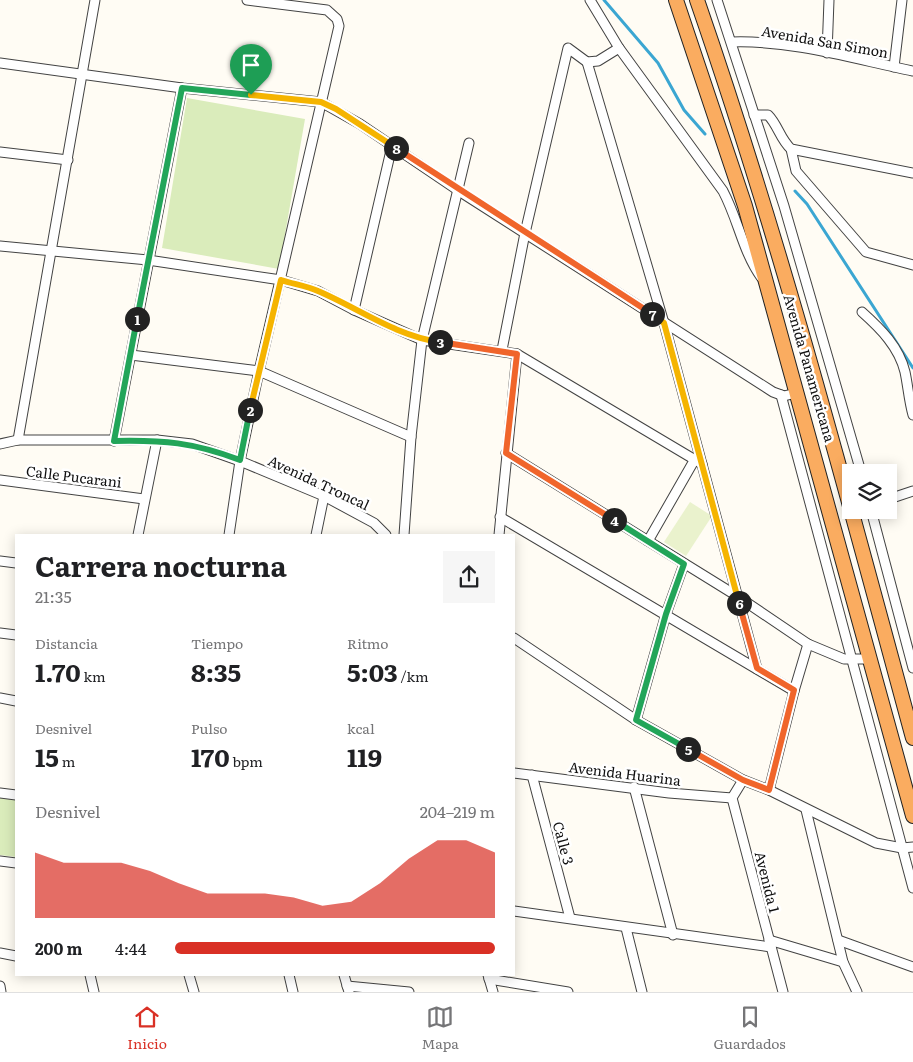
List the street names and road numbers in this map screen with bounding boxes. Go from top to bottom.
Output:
street label: Avenida San Simon [760,20,890,62]
street label: Avenida Panamericana [779,292,841,445]
street label: Avenida Troncal [265,450,373,514]
street label: Calle Pucarani [25,460,123,492]
street label: Avenida Huarina [568,756,683,790]
street label: Calle 3 [549,819,579,867]
street label: Avenida 1 [751,849,785,915]

